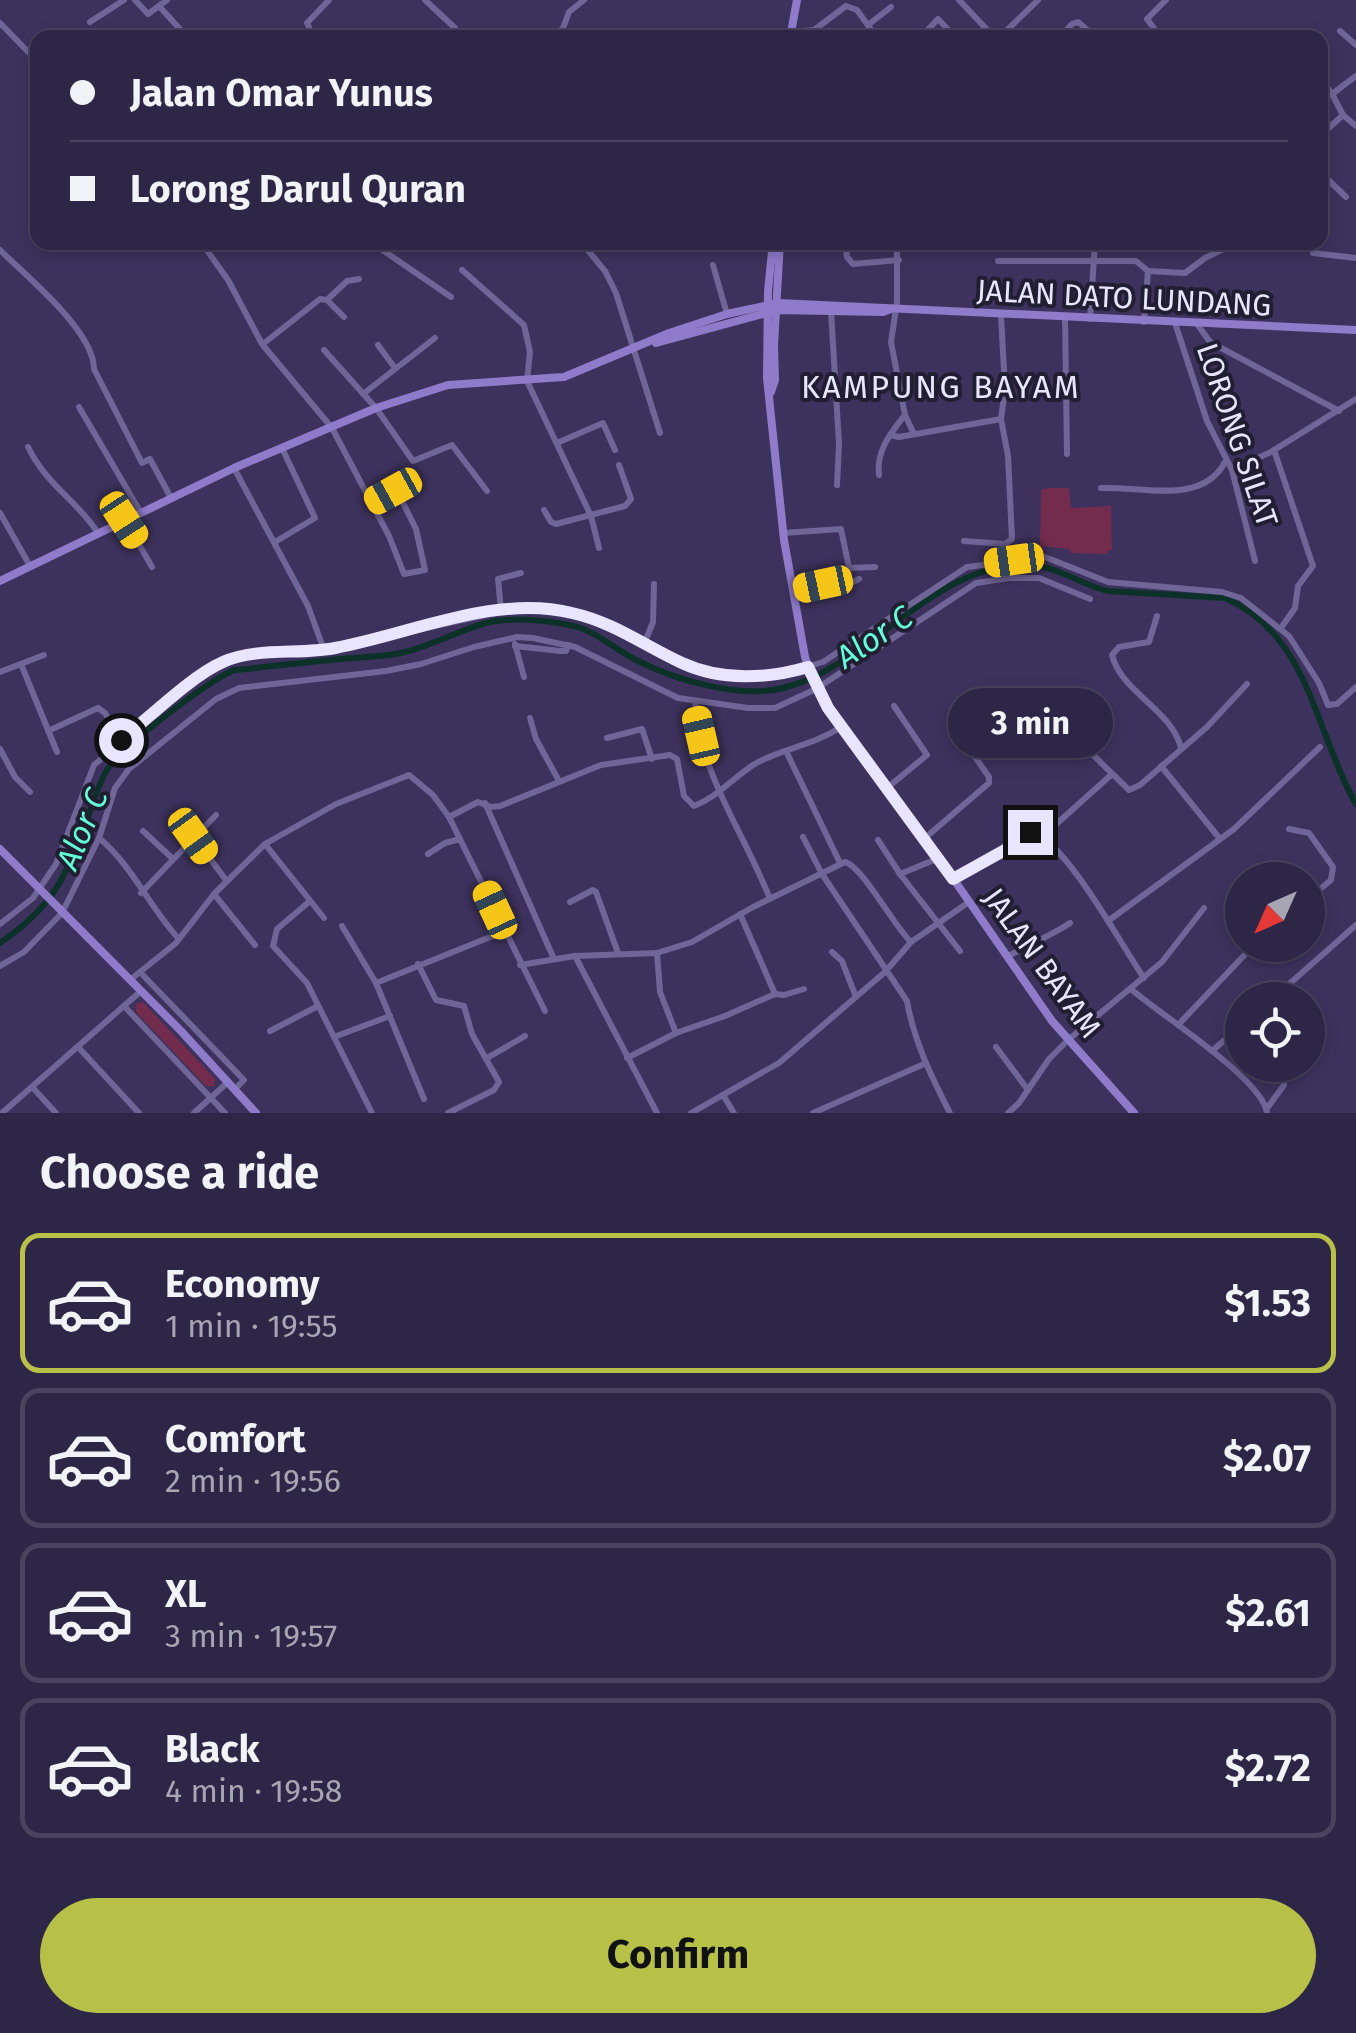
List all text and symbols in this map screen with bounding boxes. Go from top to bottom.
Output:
text: Jalan Omar Yunus [130,70,433,116]
text: Lorong Darul Quran [130,166,466,212]
street label: JALAN DATO LUNDANG [976,272,1272,324]
street label: LORONG SILAT [1189,339,1285,532]
district label: KAMPUNG BAYAM [801,368,1081,406]
car [359,463,427,519]
car [95,487,153,553]
car [982,541,1046,579]
car [791,563,855,605]
water label: Alor C [827,597,920,677]
callout: 3 min [948,687,1112,757]
car [680,703,722,769]
text: 3 min [991,704,1070,742]
route start [99,718,144,763]
water label: Alor C [47,782,116,877]
car [163,803,223,869]
route end [1008,810,1053,855]
north arrow [1225,862,1325,962]
map controls [1225,862,1325,1082]
car [469,876,521,944]
street label: JALAN BAYAM [976,881,1108,1045]
button: locate [1225,982,1325,1082]
text: Choose a ride [40,1146,319,1200]
icon: car [45,1258,135,1348]
text: Economy [165,1261,320,1307]
text: $1.53 [1225,1280,1311,1326]
text: 1 min · 19:55 [165,1307,338,1345]
icon: car [45,1413,135,1503]
text: Comfort [165,1416,306,1462]
text: $2.07 [1223,1435,1311,1481]
text: 2 min · 19:56 [165,1462,341,1500]
icon: car [45,1568,135,1658]
text: XL [165,1571,207,1617]
text: $2.61 [1225,1590,1311,1636]
text: 3 min · 19:57 [165,1617,337,1655]
icon: car [45,1723,135,1813]
text: Black [165,1726,260,1772]
text: $2.72 [1225,1745,1311,1791]
text: 4 min · 19:58 [165,1772,342,1810]
button: Confirm [40,1898,1316,2013]

